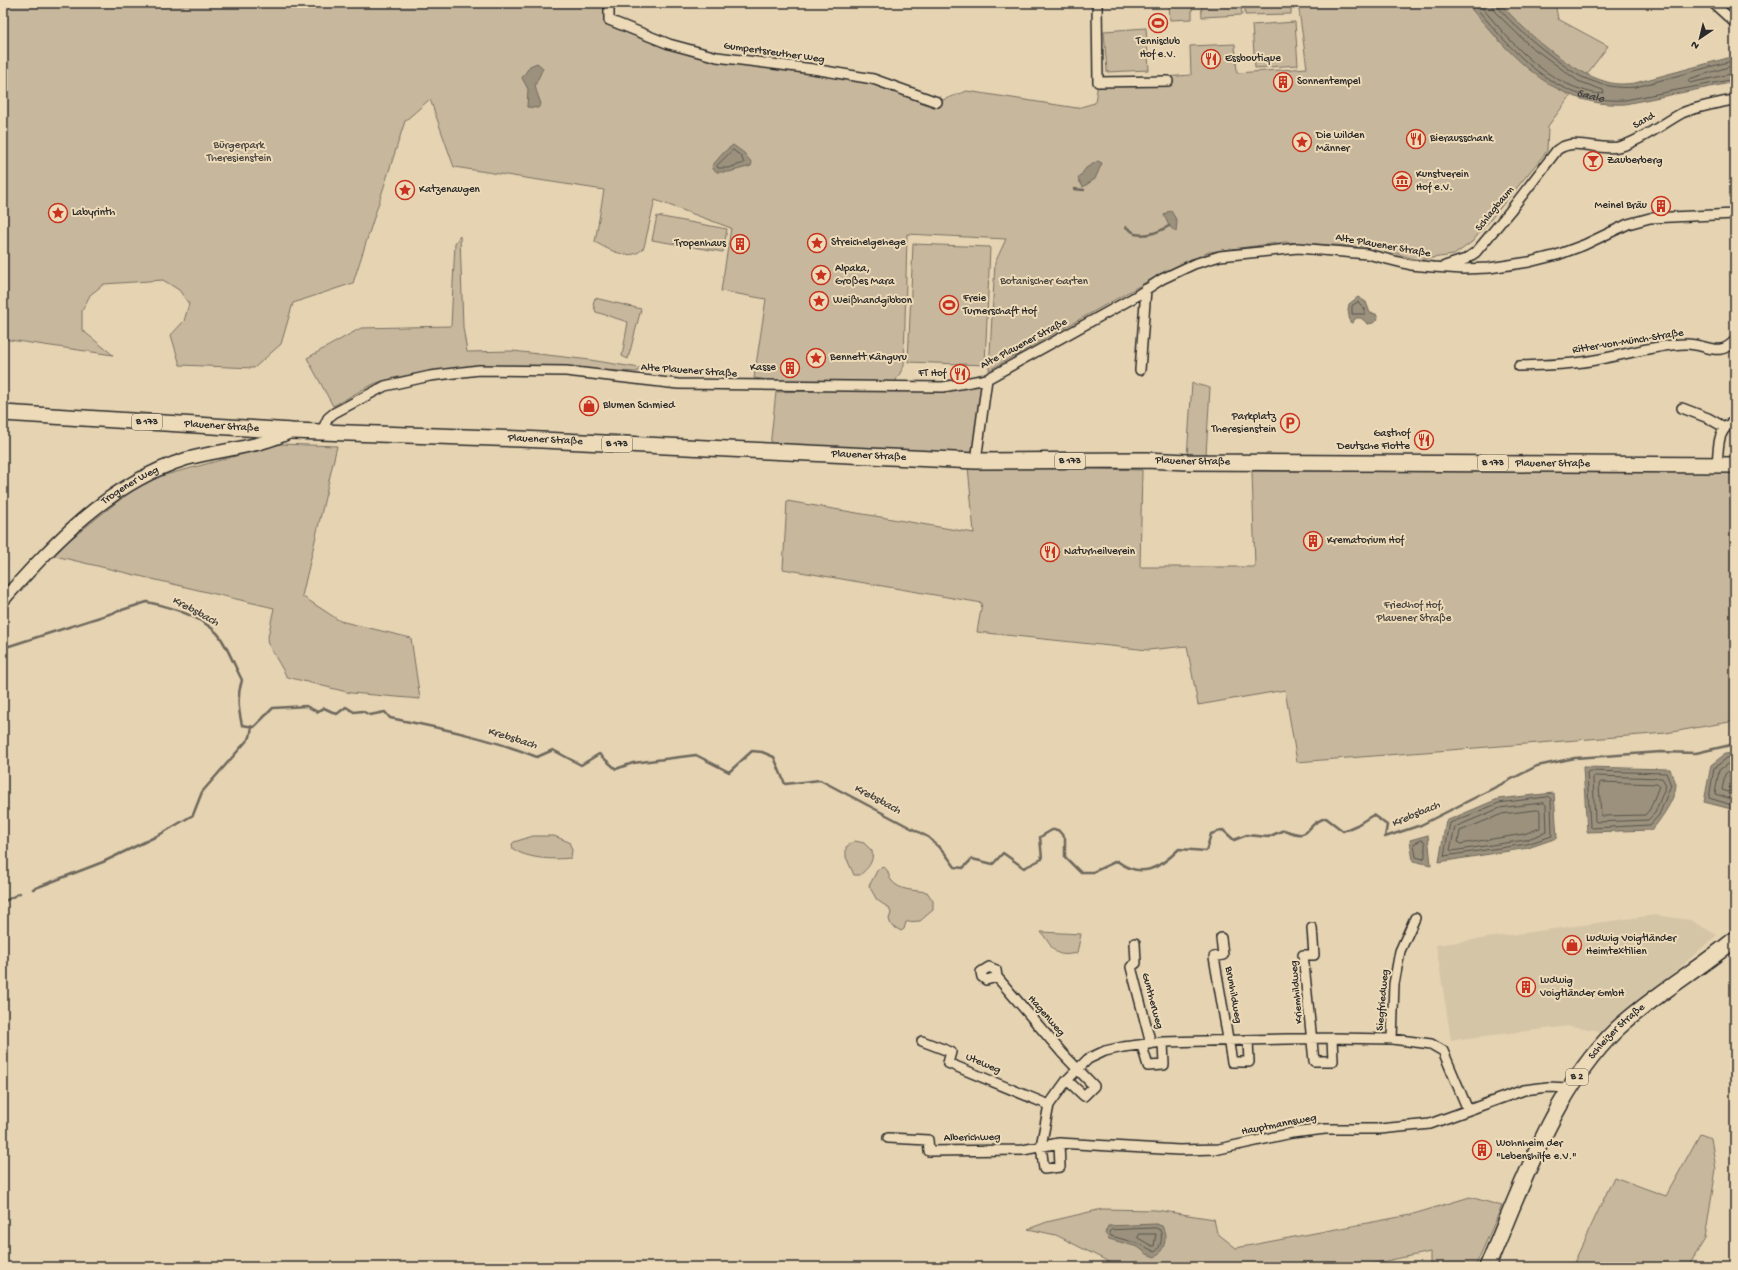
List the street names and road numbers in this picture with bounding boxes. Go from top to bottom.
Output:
street label: Gumpertsreuther Weg [723,40,825,66]
street label: Sand [1631,109,1658,132]
street label: Schlagbaum [1473,184,1517,234]
street label: Alte Plauener Straße [1334,232,1432,260]
street label: Alte Plauener Straße [979,316,1070,372]
street label: Ritter-von-Münch-Straße [1572,327,1685,357]
street label: Alte Plauener Straße [640,362,738,380]
road number: B 173 [132,414,162,430]
street label: Plauener Straße [183,418,260,435]
street label: Plauener Straße [507,433,583,448]
road number: B 173 [602,436,632,452]
street label: Plauener Straße [830,448,907,464]
road number: B 173 [1055,453,1085,469]
street label: Plauener Straße [1154,454,1231,468]
road number: B 173 [1478,455,1508,471]
street label: Plauener Straße [1514,458,1591,470]
street label: Trogener Weg [99,464,161,508]
street label: Kriemhildweg [1288,960,1306,1024]
street label: Brunhildweg [1222,965,1244,1024]
street label: Siegfriedweg [1373,969,1392,1031]
street label: Guntherweg [1139,972,1165,1030]
street label: Hagenweg [1025,993,1067,1039]
street label: Schleizer Straße [1586,1001,1648,1062]
street label: Uteweg [964,1051,1002,1077]
road number: B 2 [1566,1069,1588,1085]
street label: Hauptmannsweg [1240,1112,1318,1138]
street label: Alberichweg [944,1132,1000,1144]

